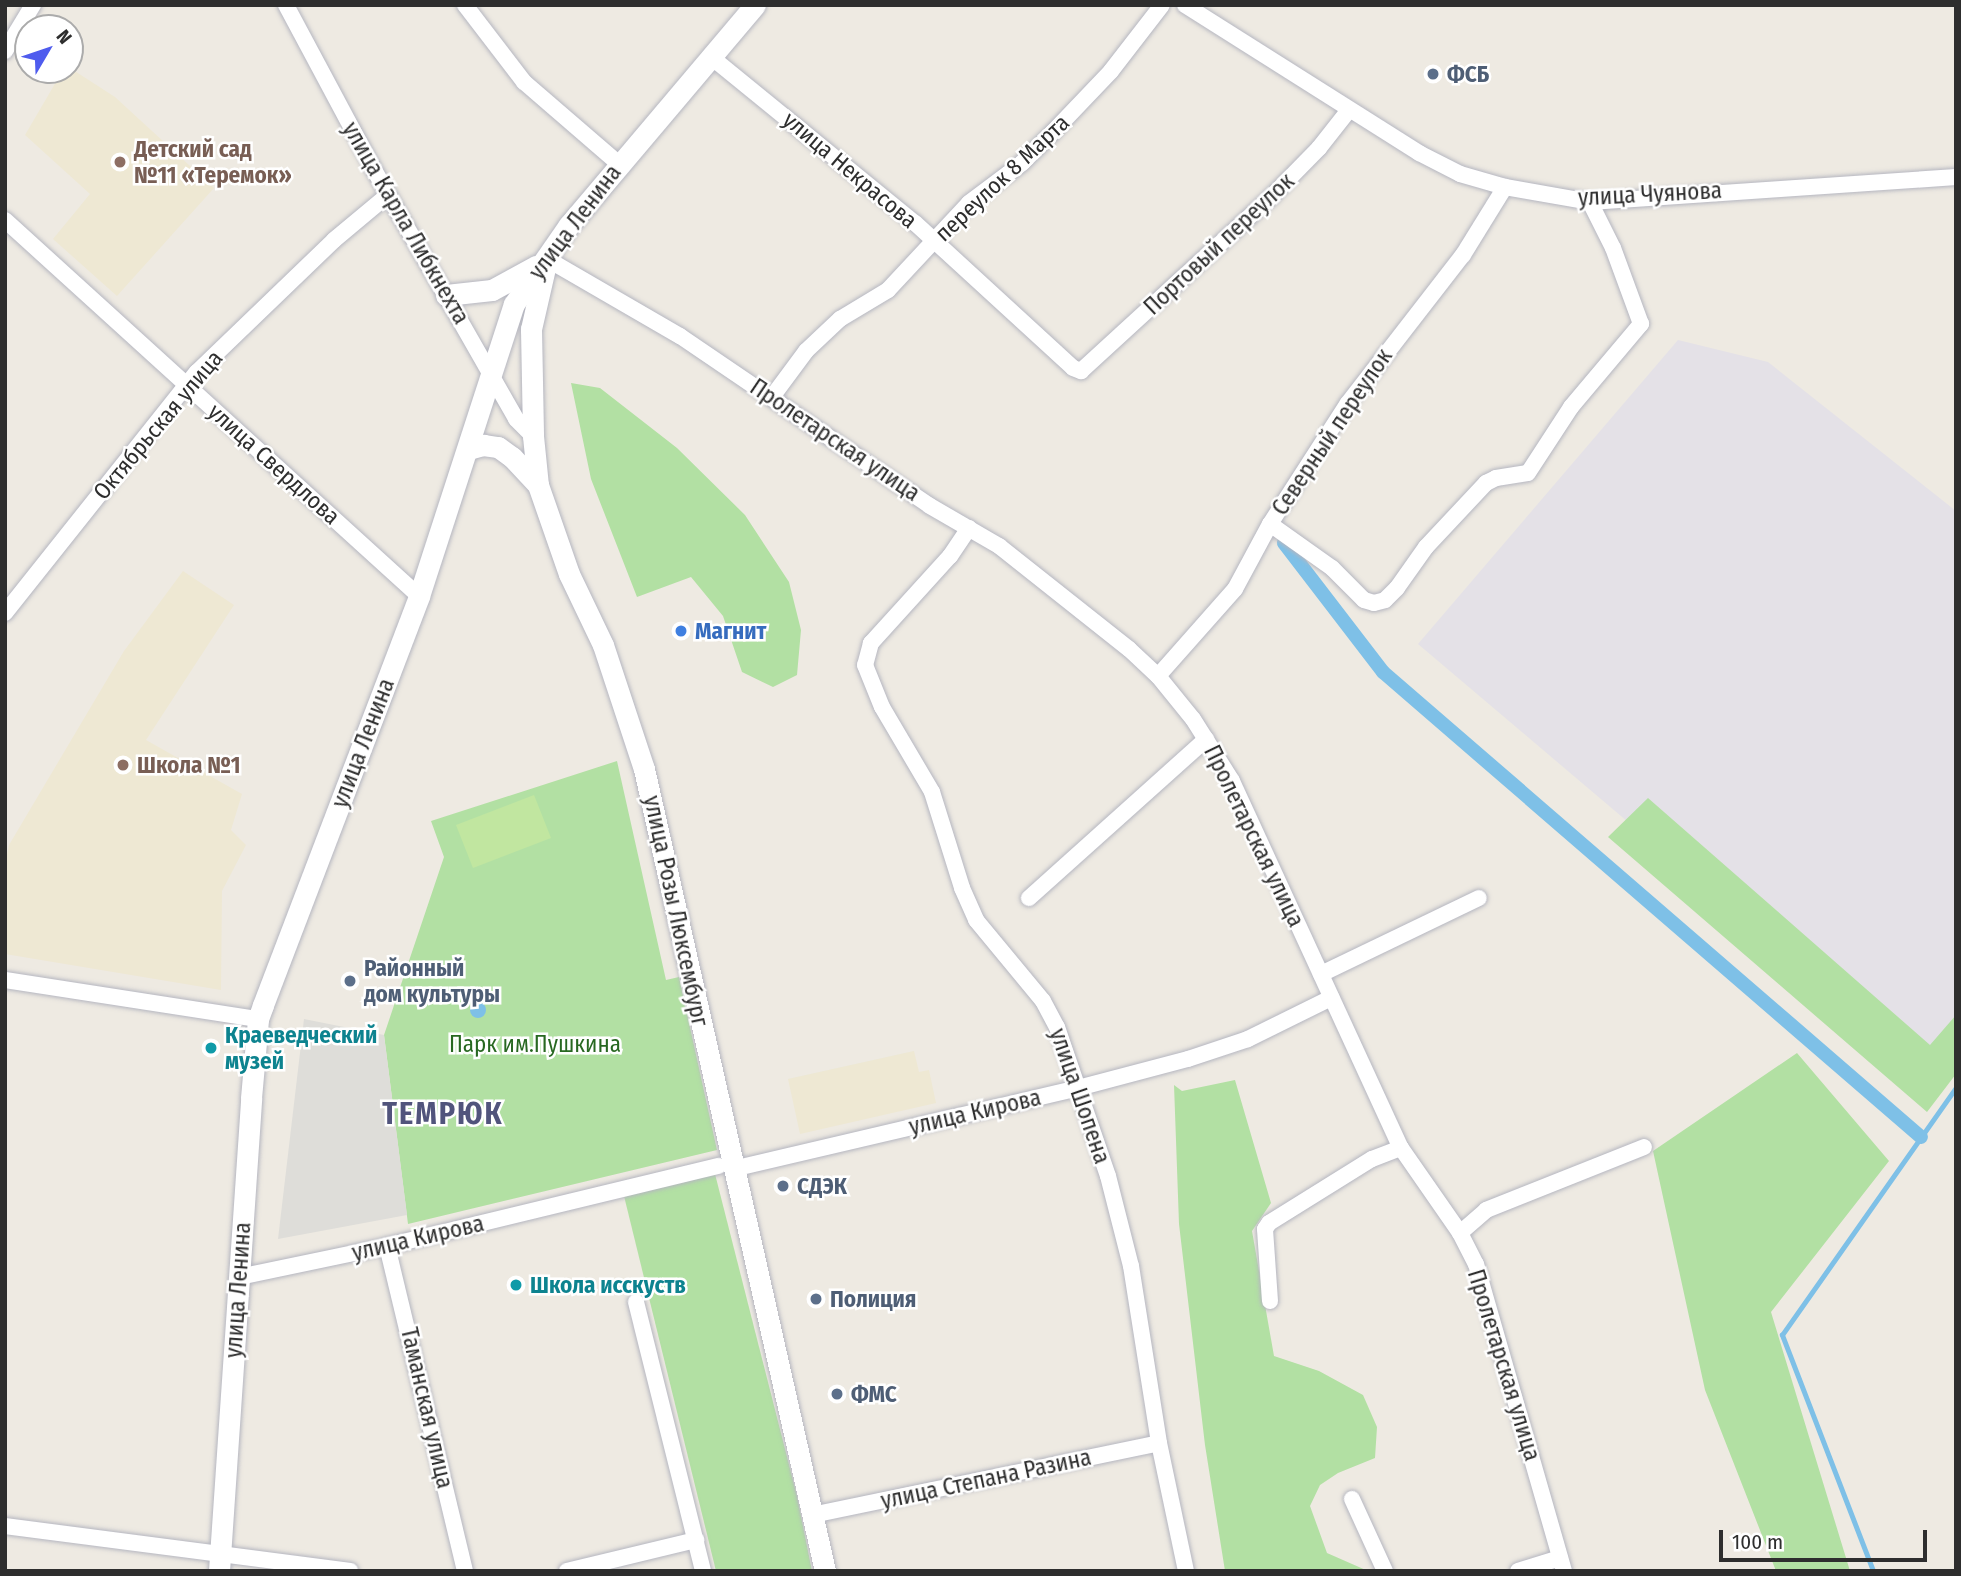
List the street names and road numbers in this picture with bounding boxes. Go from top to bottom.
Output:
street label: улица Некрасова [777,106,923,234]
street label: переулок 8 Марта [929,109,1075,247]
street label: улица Карла Либкнехта [337,117,475,329]
street label: улица Ленина [523,159,627,285]
street label: Портовый переулок [1138,167,1300,321]
street label: улица Чуянова [1577,176,1723,212]
street label: Северный переулок [1266,344,1398,520]
street label: Октябрьская улица [88,345,228,505]
street label: Пролетарская улица [745,373,925,507]
street label: улица Свердлова [203,398,345,530]
street label: улица Ленина [326,675,400,811]
street label: Пролетарская улица [1198,741,1310,931]
street label: улица Розы Люксембург [638,793,714,1029]
street label: улица Шопена [1044,1025,1116,1167]
street label: улица Кирова [906,1083,1044,1141]
street label: улица Кирова [349,1209,487,1267]
street label: улица Ленина [219,1221,257,1359]
street label: Пролетарская улица [1462,1266,1546,1464]
street label: Таманская улица [395,1325,459,1491]
street label: улица Степана Разина [878,1443,1094,1515]

